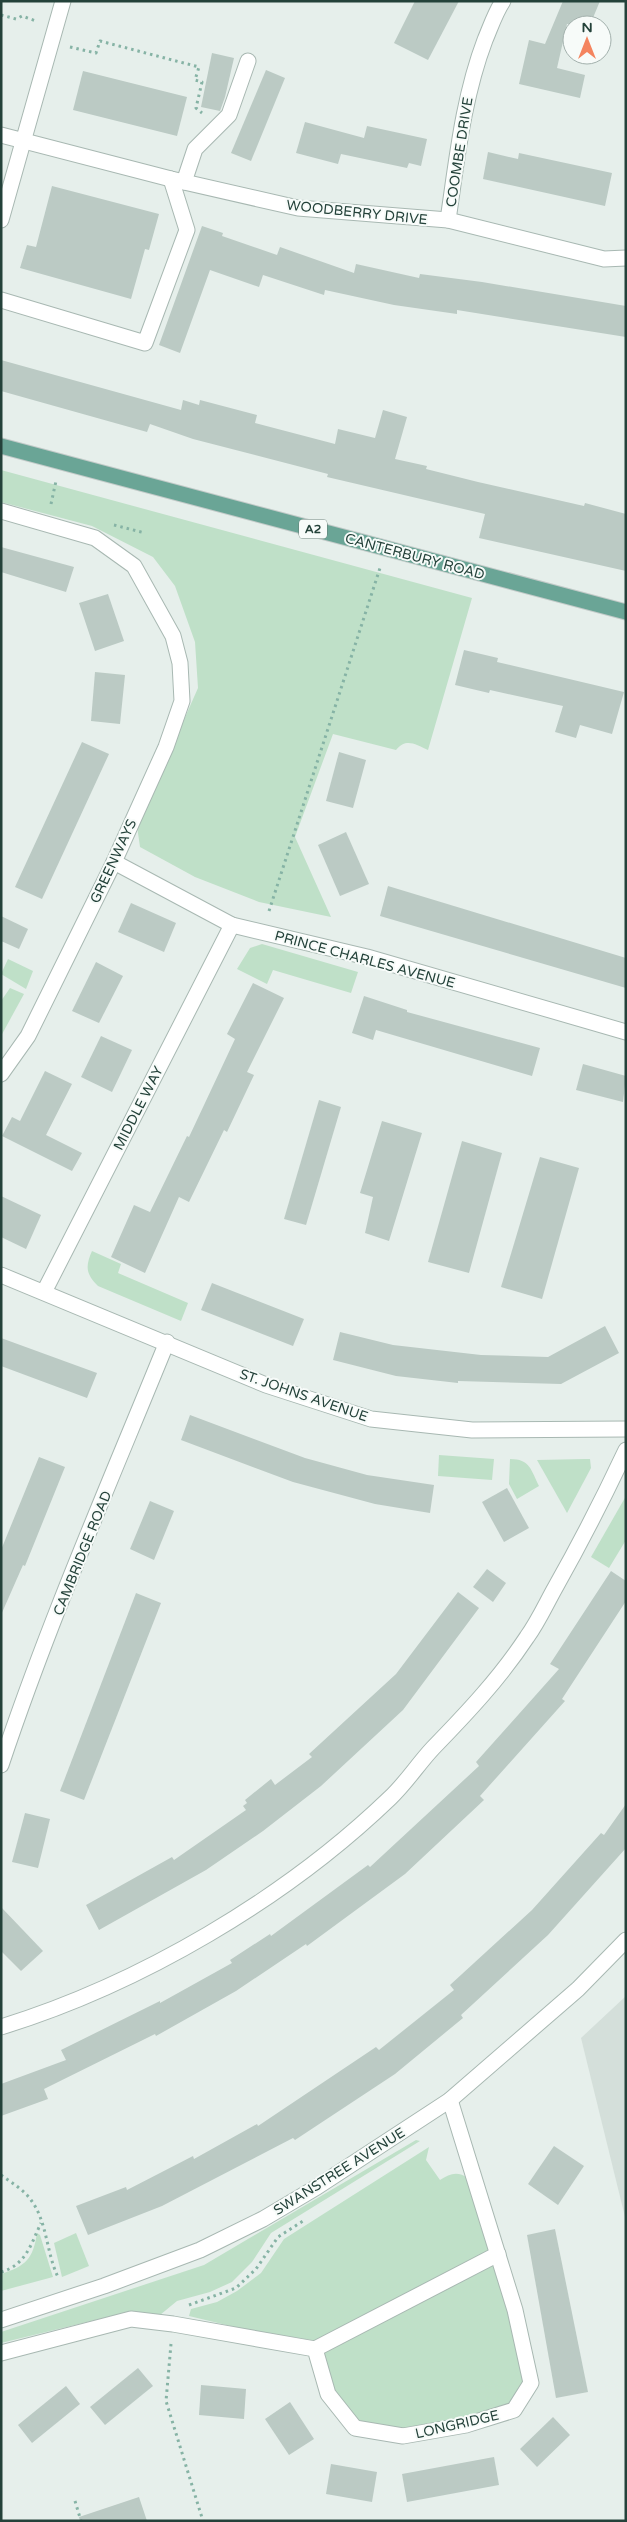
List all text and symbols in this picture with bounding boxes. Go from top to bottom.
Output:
north arrow [562,15,612,65]
text: N [581,19,593,36]
street label: COOMBE DRIVE [442,96,477,208]
street label: WOODBERRY DRIVE [286,197,428,228]
road number: A2 [299,520,327,538]
street label: CANTERBURY ROAD [343,530,487,583]
street label: GREENWAYS [87,816,141,906]
street label: PRINCE CHARLES AVENUE [273,927,457,992]
street label: MIDDLE WAY [110,1063,167,1153]
street label: ST. JOHNS AVENUE [238,1366,370,1425]
street label: CAMBRIDGE ROAD [50,1488,115,1618]
street label: SWANSTREE AVENUE [270,2124,408,2219]
street label: LONGRIDGE [414,2407,501,2442]

